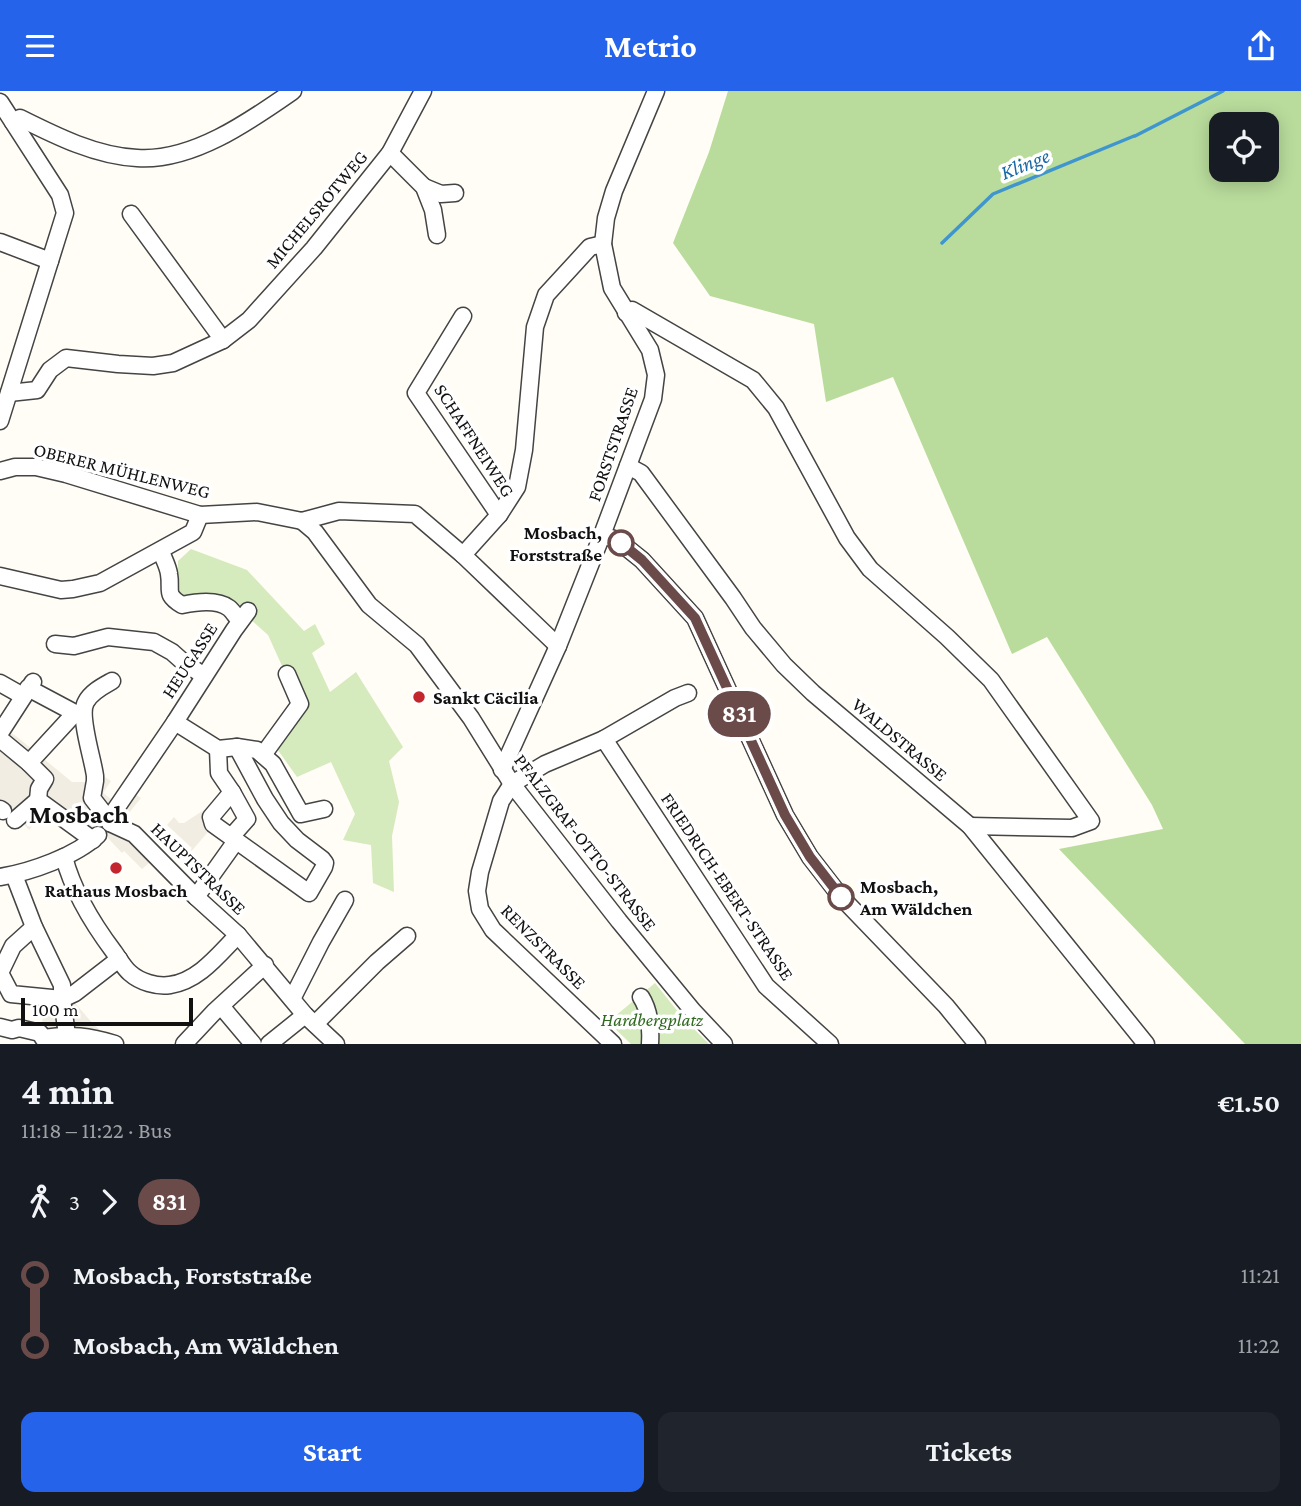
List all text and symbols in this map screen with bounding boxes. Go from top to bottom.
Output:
icon: menu [21,27,59,65]
icon: share [1242,27,1280,65]
text: Metrio [604,28,697,64]
map controls [1209,112,1279,182]
button: locate [1209,112,1279,182]
water label: Klinge [997,143,1053,185]
street label: MICHELSROTWEG [261,146,372,272]
street label: SCHAFFNEIWEG [430,380,519,501]
street label: FORSTSTRASSE [583,384,642,504]
street label: OBERER MÜHLENWEG [32,438,212,503]
place label: Mosbach, Forststraße [509,522,602,565]
marker: Mosbach, Forststraße [608,530,634,556]
street label: HEUGASSE [157,619,222,702]
place label: Sankt Cäcilia [433,687,539,708]
marker: Sankt Cäcilia [411,689,427,705]
line badge: 831 [699,691,779,737]
street label: WALDSTRASSE [848,694,951,785]
text: 831 [722,700,756,727]
street label: PFALZGRAF-OTTO-STRASSE [510,750,661,935]
street label: FRIEDRICH-EBERT-STRASSE [657,789,798,984]
district label: Mosbach [29,800,129,829]
street label: HAUPTSTRASSE [147,818,250,919]
marker: Rathaus Mosbach [108,860,124,876]
place label: Mosbach, Am Wäldchen [859,876,973,919]
place label: Rathaus Mosbach [45,880,187,901]
marker: Mosbach, Am Wäldchen [828,884,854,910]
street label: RENZSTRASSE [497,900,590,993]
scale bar [21,995,192,1027]
text: 100 m [32,999,79,1020]
park label: Hardbergplatz [601,1009,704,1030]
text: 4 min [21,1070,114,1112]
text: €1.50 [1217,1089,1280,1118]
text: 11:18 – 11:22 · Bus [21,1117,172,1143]
icon: walk [21,1183,59,1221]
icon: forward [90,1183,128,1221]
text: 831 [152,1188,186,1215]
text: 3 [69,1189,80,1215]
text: Mosbach, Forststraße [73,1261,312,1290]
text: 11:21 [1241,1262,1280,1288]
text: Mosbach, Am Wäldchen [73,1331,339,1360]
text: 11:22 [1238,1332,1280,1358]
button: Start [21,1412,644,1492]
button: Tickets [658,1412,1280,1492]

